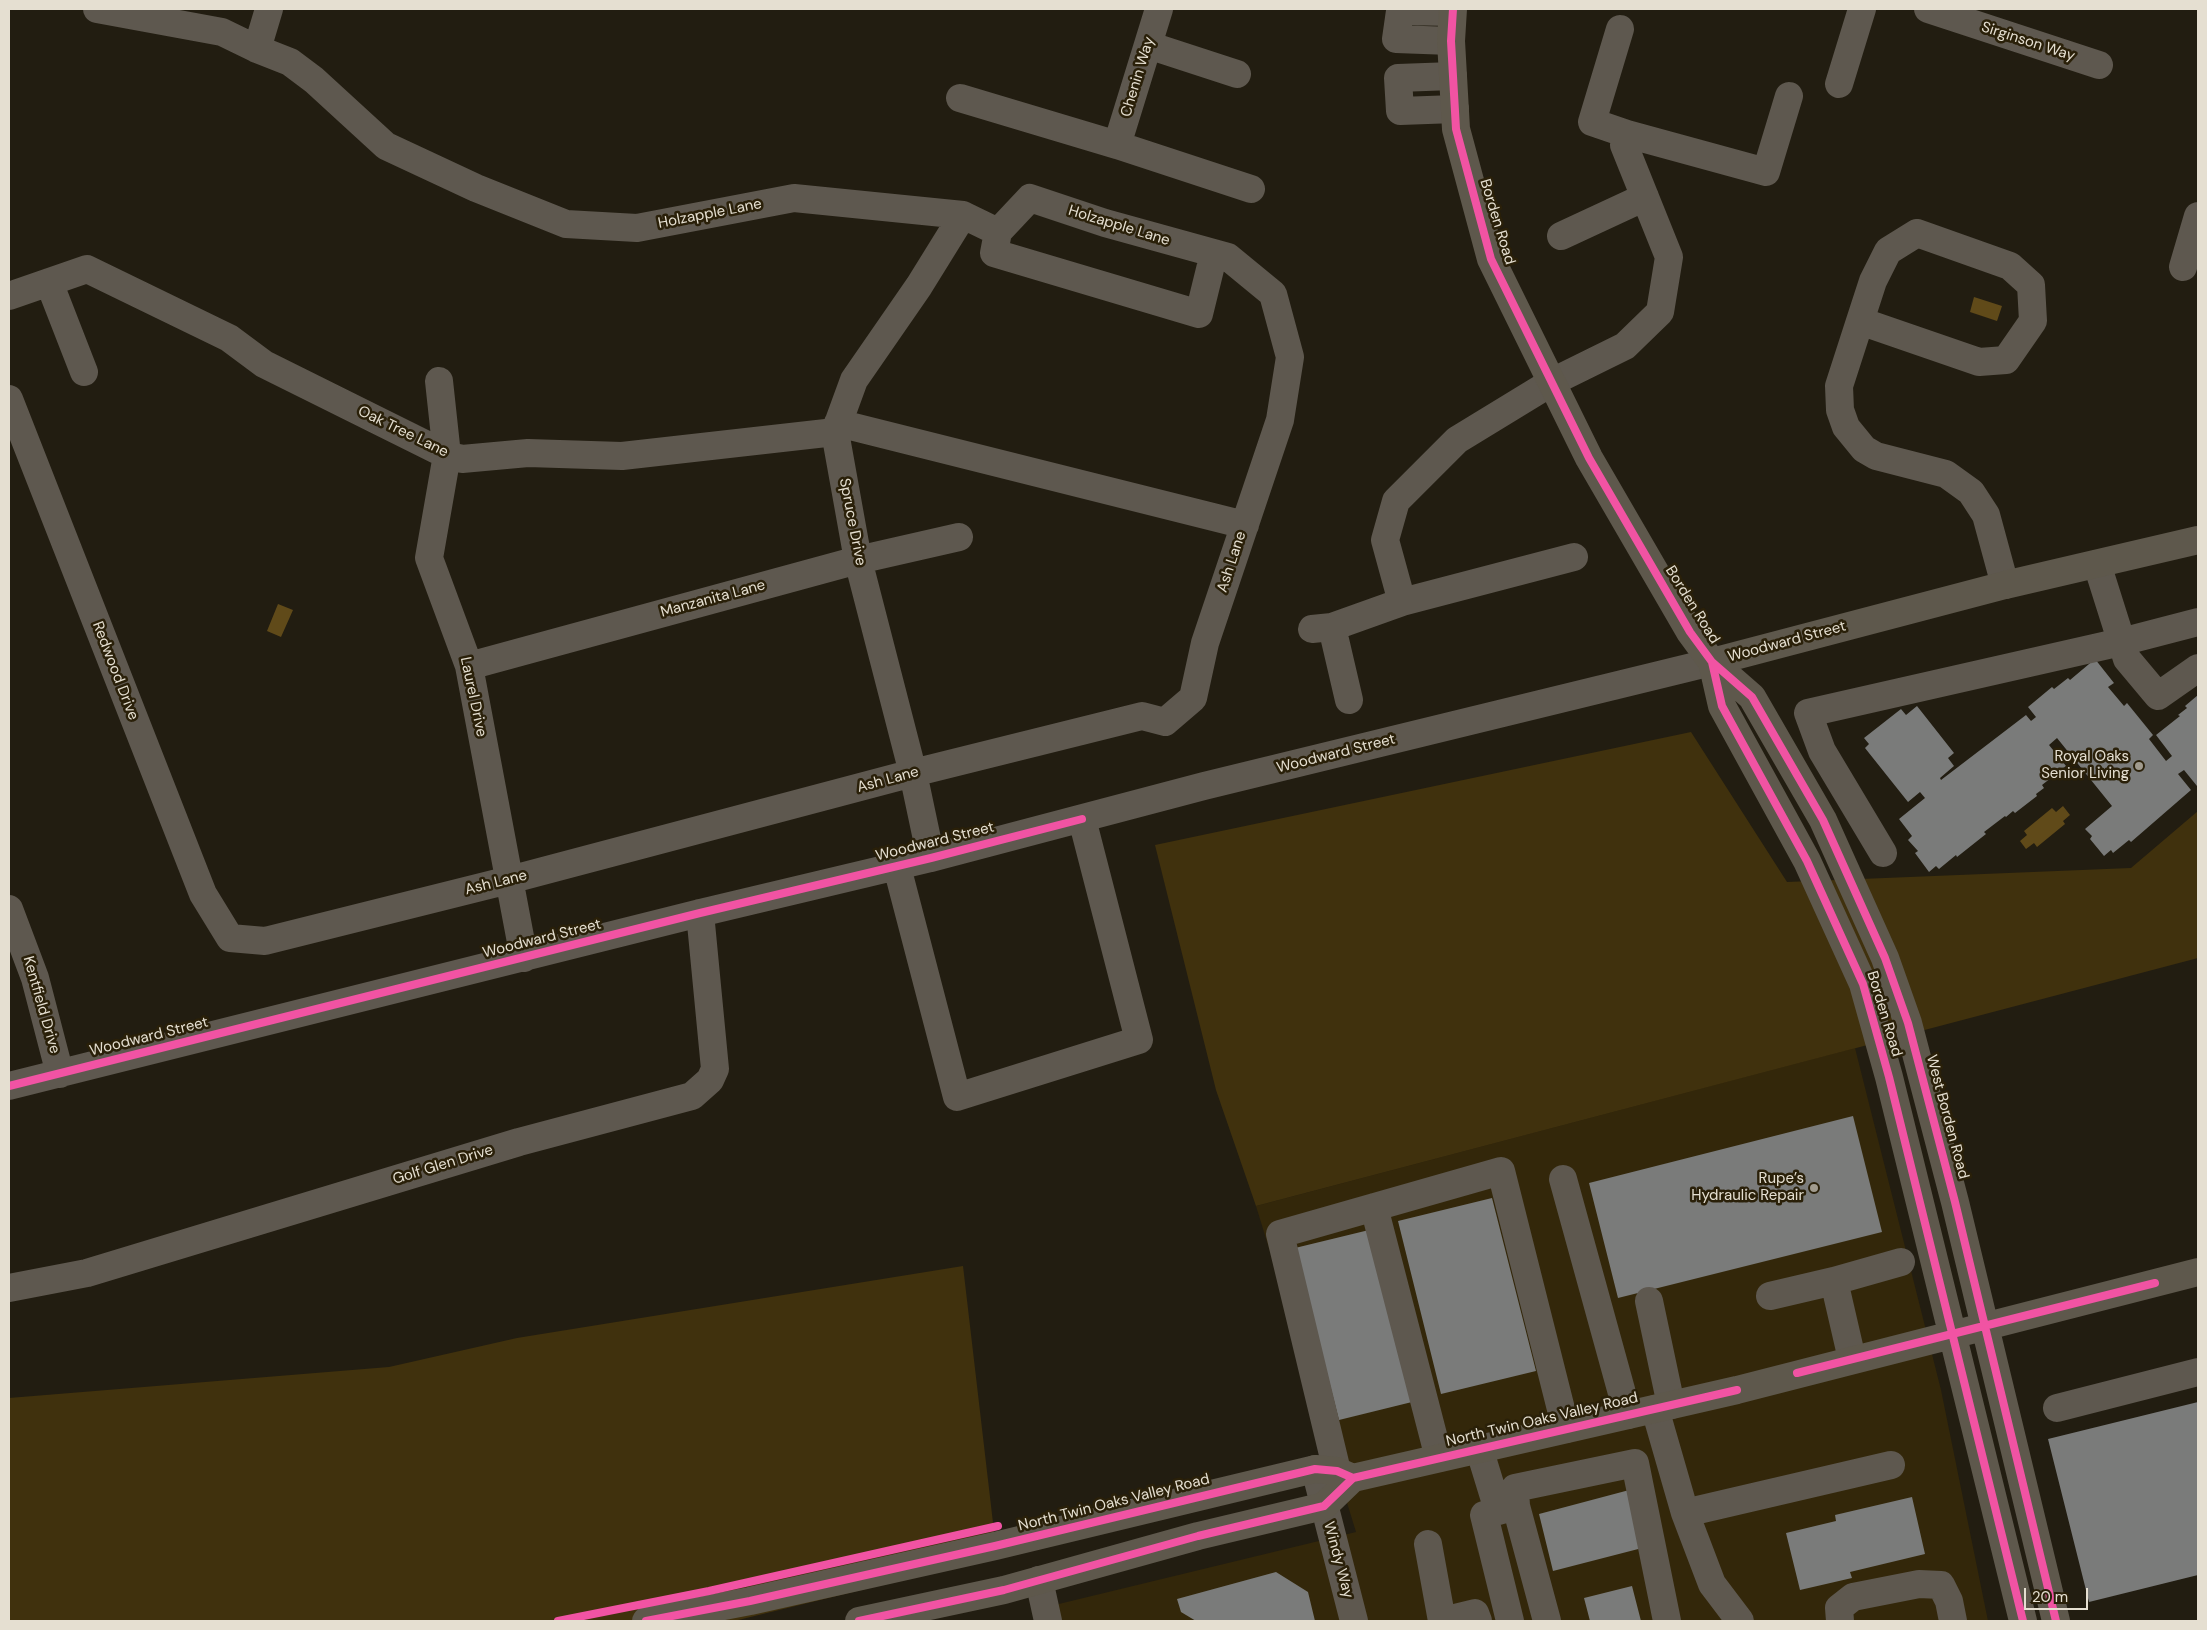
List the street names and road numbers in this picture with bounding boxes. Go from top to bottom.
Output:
street label: Sirginson Way [1979,18,2077,66]
street label: Chenin Way [1117,35,1159,119]
street label: Borden Road [1475,177,1519,267]
street label: Holzapple Lane [657,195,763,233]
street label: Holzapple Lane [1066,202,1172,250]
street label: Oak Tree Lane [355,402,451,462]
street label: Spruce Drive [835,477,869,567]
street label: Ash Lane [1214,529,1250,595]
street label: Borden Road [1661,563,1723,647]
street label: Manzanita Lane [659,576,767,622]
street label: Woodward Street [1726,618,1848,666]
street label: Redwood Drive [88,619,142,723]
street label: Laurel Drive [456,655,490,739]
street label: Woodward Street [1275,731,1397,777]
street label: Ash Lane [855,763,921,797]
street label: Woodward Street [874,819,996,865]
street label: Ash Lane [463,867,529,899]
street label: Woodward Street [481,916,603,962]
street label: Kentfield Drive [18,954,64,1056]
street label: Borden Road [1862,969,1906,1059]
street label: Woodward Street [88,1014,210,1060]
street label: West Borden Road [1922,1053,1972,1181]
street label: Golf Glen Drive [391,1141,495,1189]
street label: North Twin Oaks Valley Road [1444,1389,1640,1451]
street label: North Twin Oaks Valley Road [1016,1470,1212,1536]
street label: Windy Way [1319,1520,1357,1600]

